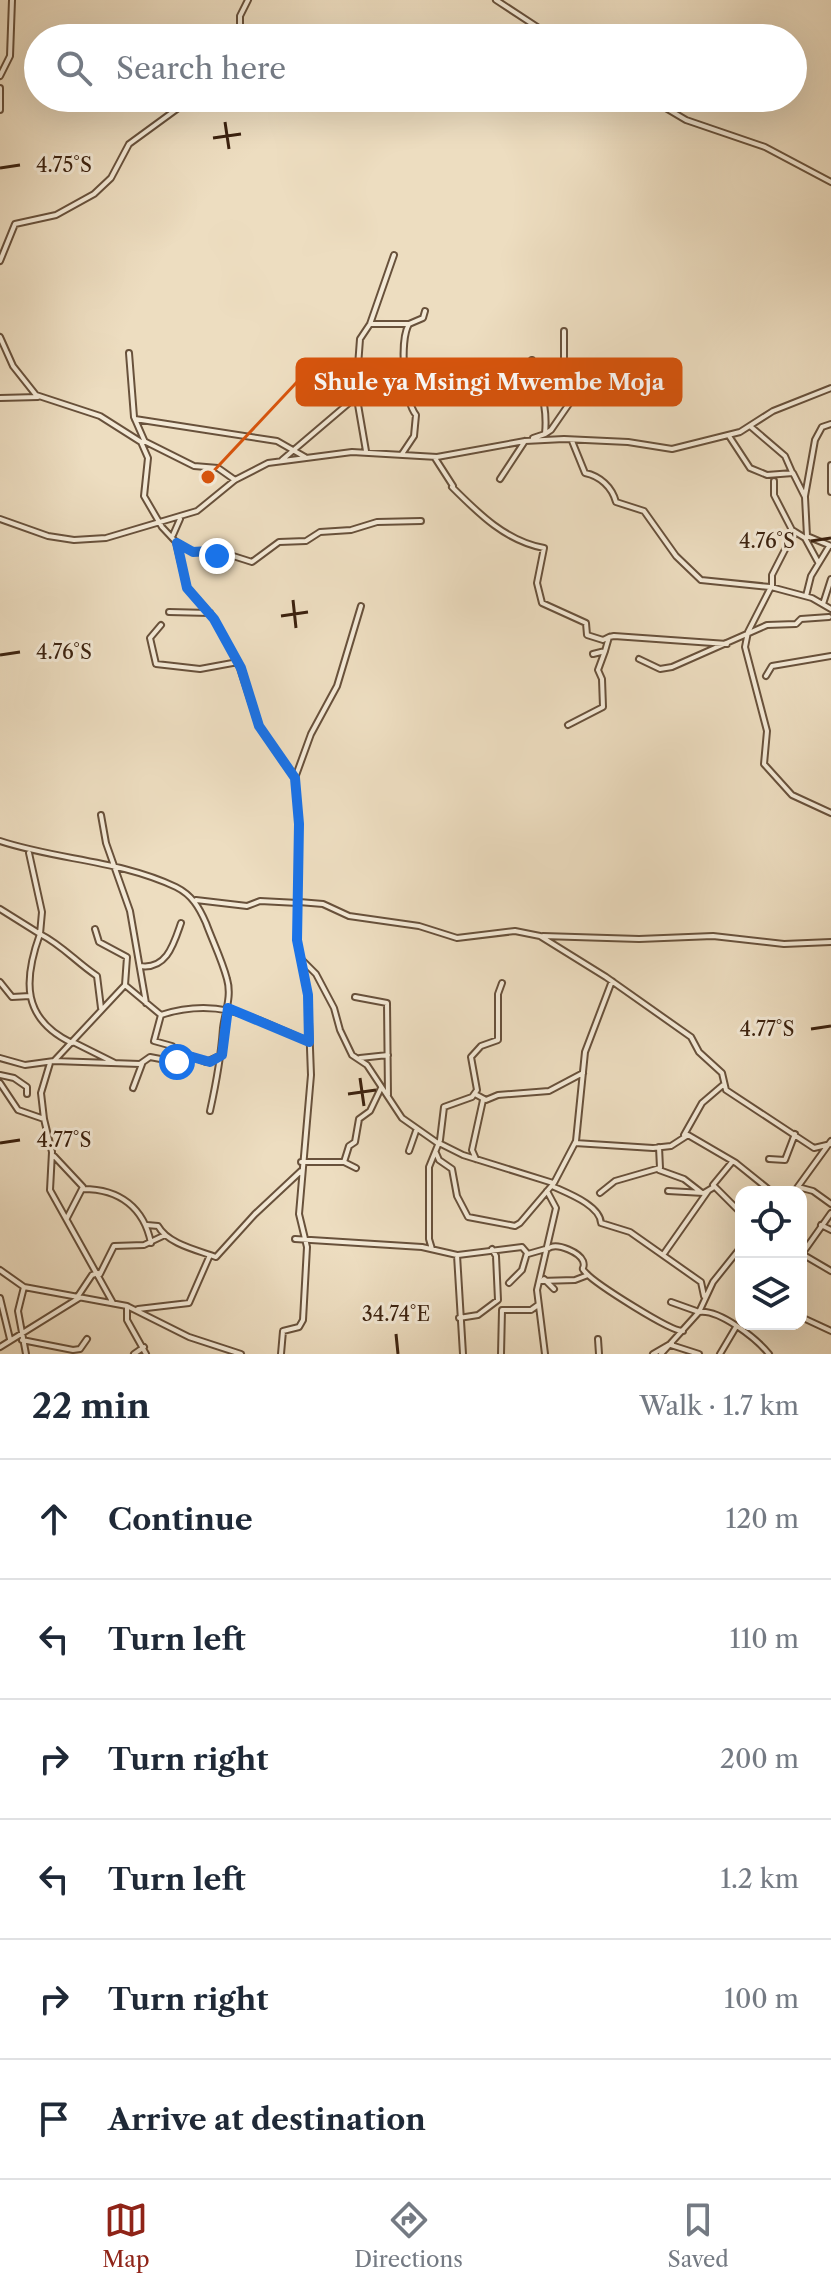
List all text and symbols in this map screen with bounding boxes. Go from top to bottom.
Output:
search box [24,24,807,112]
icon: search [52,46,96,90]
text: Search here [116,50,286,87]
text: 4.75°S [36,153,92,177]
callout: Shule ya Msingi Mwembe Moja [297,359,681,405]
text: Shule ya Msingi Mwembe Moja [314,369,665,396]
text: 4.76°S [739,529,795,553]
route end [199,538,235,574]
text: 4.76°S [36,640,92,664]
text: 4.77°S [740,1017,794,1041]
route start [159,1044,195,1080]
text: 4.77°S [37,1128,91,1152]
map controls [735,1186,807,1330]
button: locate [735,1186,807,1258]
button: layers [735,1258,807,1330]
text: 34.74°E [362,1302,430,1326]
text: 22 min [32,1385,150,1427]
text: Walk · 1.7 km [639,1390,799,1422]
icon: ahead [32,1497,76,1541]
text: Continue [108,1501,253,1538]
text: 120 m [725,1503,799,1535]
icon: left [32,1617,76,1661]
text: Turn left [108,1621,245,1658]
text: 110 m [730,1623,799,1655]
icon: right [32,1737,76,1781]
text: Turn right [108,1741,268,1778]
text: 200 m [720,1743,799,1775]
icon: left [32,1857,76,1901]
text: Turn left [108,1861,245,1898]
text: 1.2 km [720,1863,799,1895]
icon: right [32,1977,76,2021]
text: Turn right [108,1981,268,2018]
text: 100 m [724,1983,799,2015]
icon: arrive [32,2097,76,2141]
text: Arrive at destination [108,2101,426,2138]
tab: Map [102,2198,150,2273]
tab: Directions [354,2198,463,2273]
tab: Saved [668,2198,729,2273]

